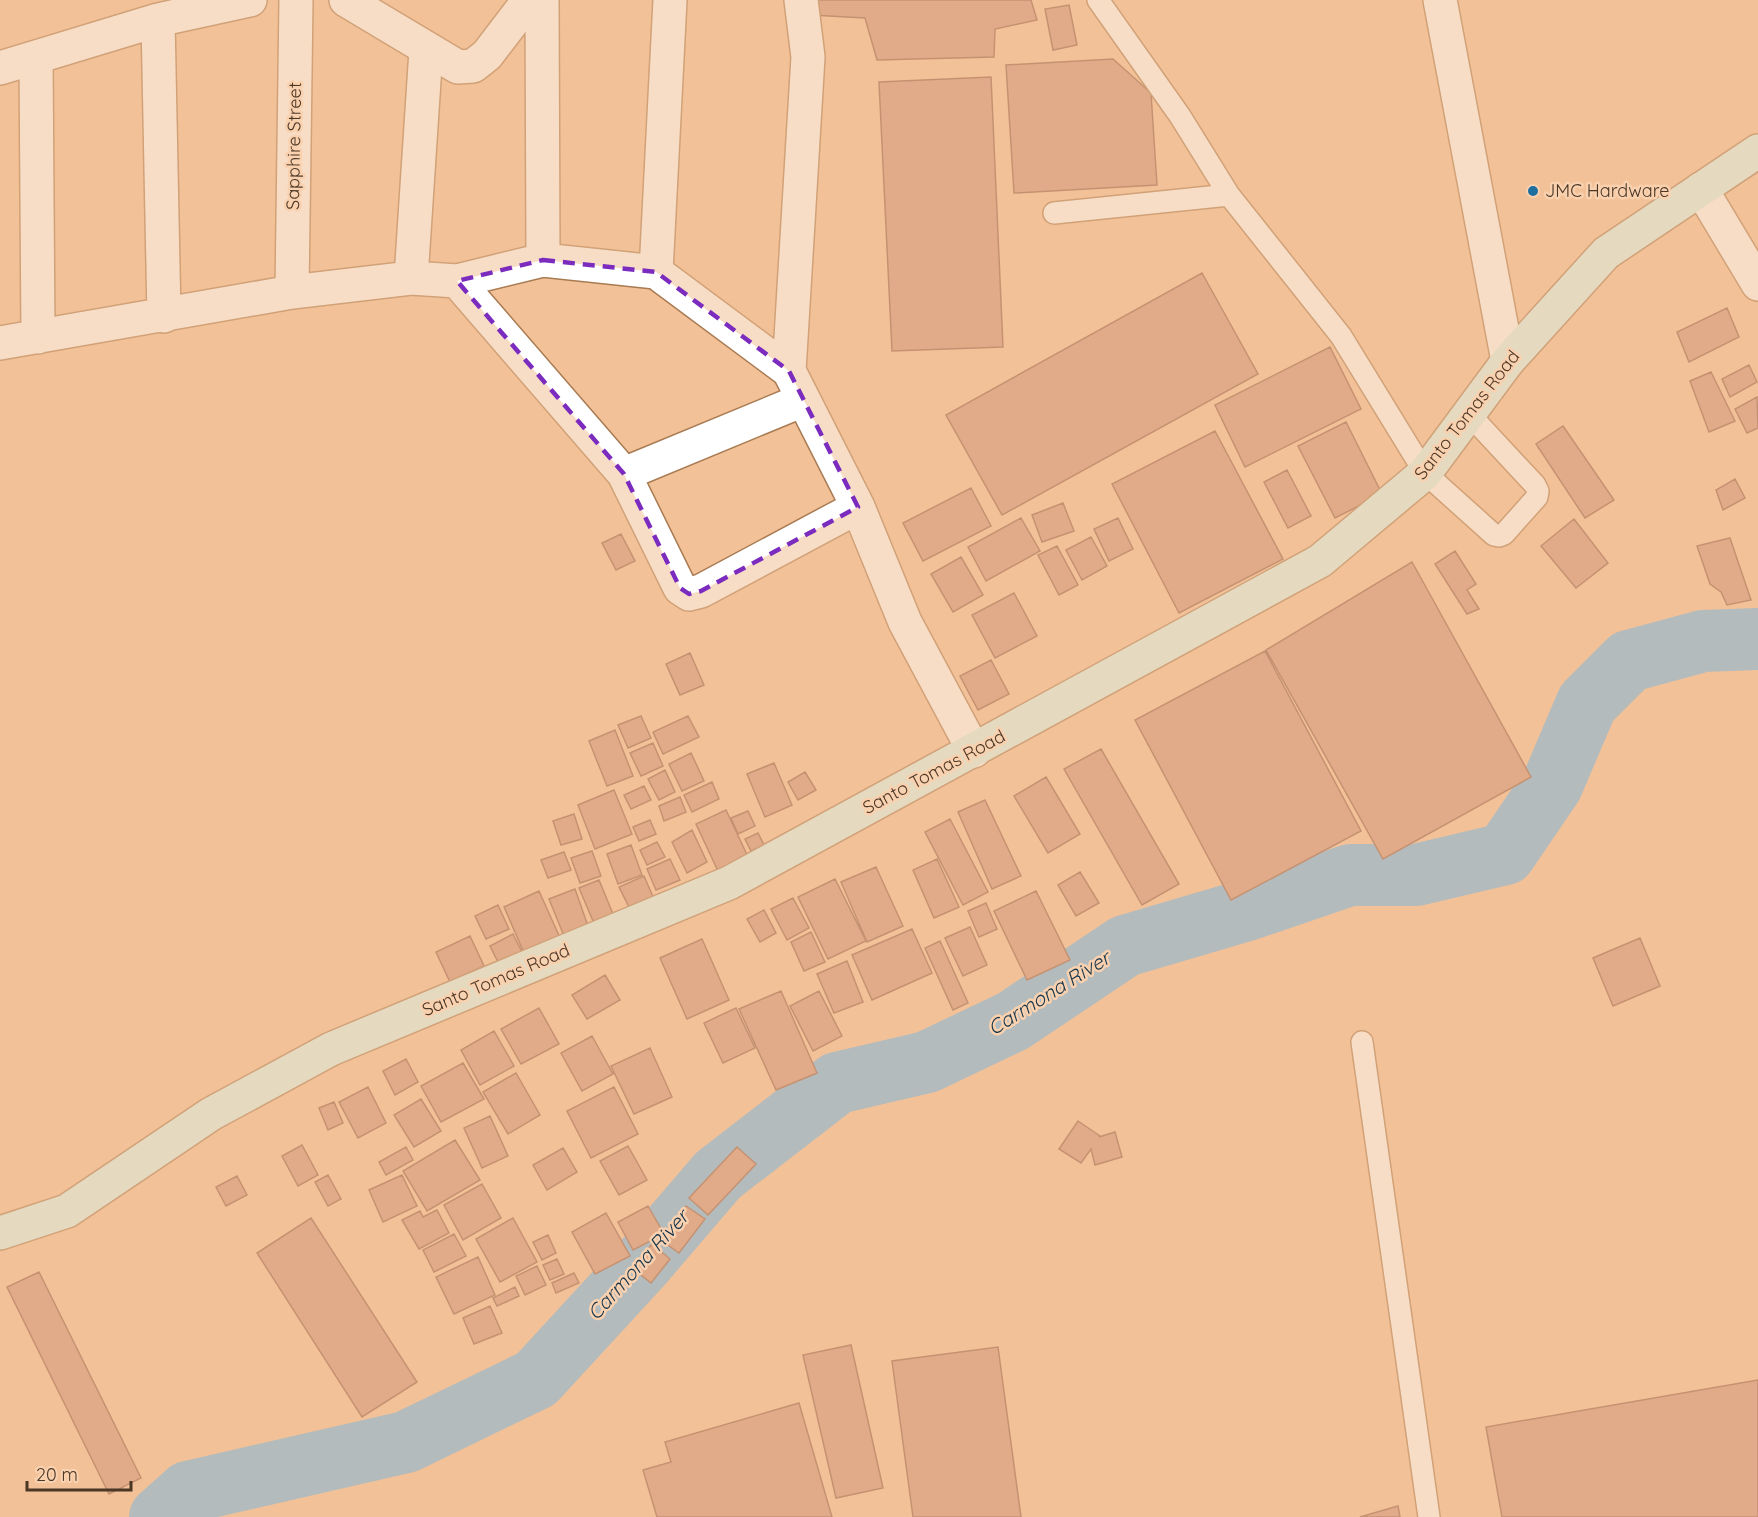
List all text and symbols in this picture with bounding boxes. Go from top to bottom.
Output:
street label: Sapphire Street [281,82,306,210]
place label: JMC Hardware [1545,179,1669,202]
marker: JMC Hardware [1526,184,1540,198]
street label: Santo Tomas Road [1409,345,1524,484]
street label: Santo Tomas Road [859,724,1009,819]
street label: Santo Tomas Road [419,938,573,1021]
water label: Carmona River [983,944,1116,1040]
water label: Carmona River [582,1203,695,1325]
scale bar [27,1454,130,1492]
text: 20 m [36,1463,78,1486]

